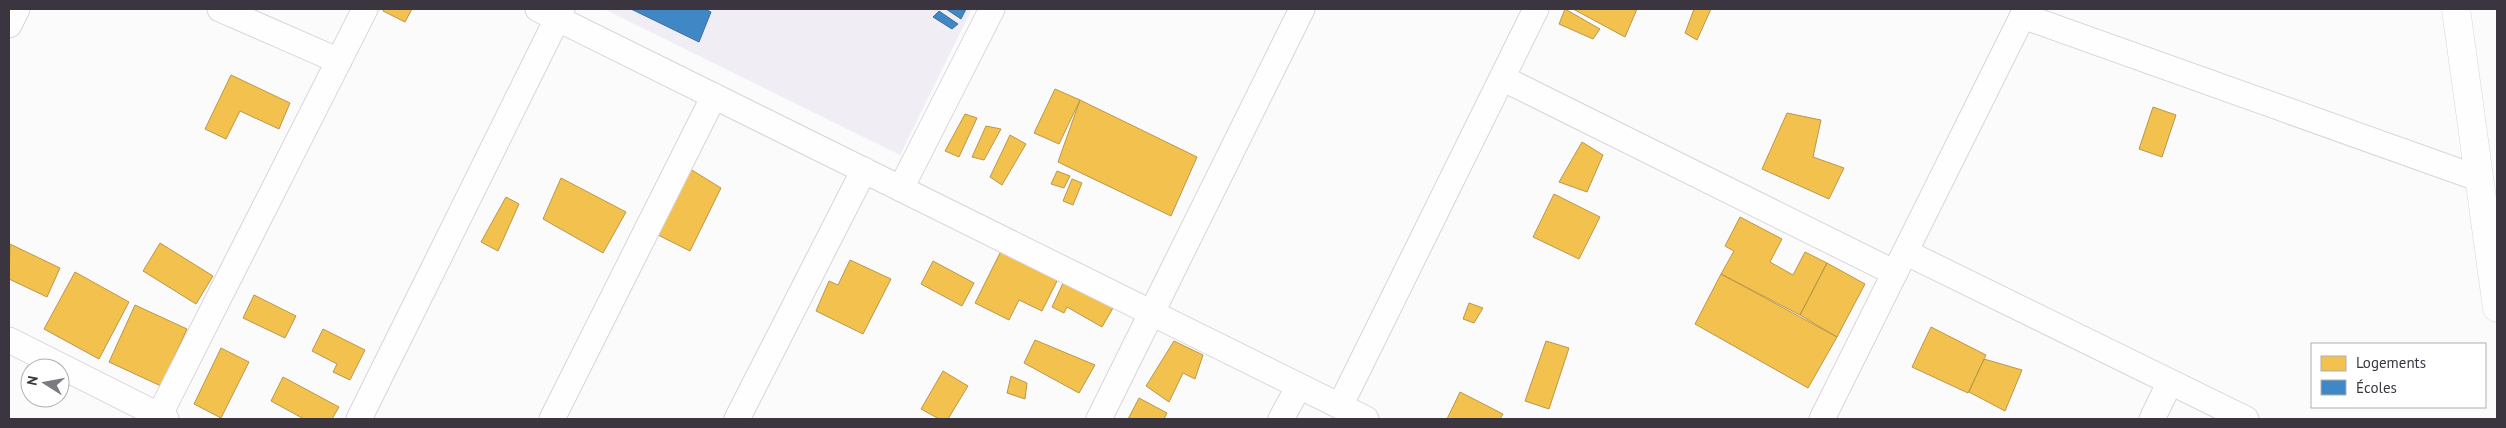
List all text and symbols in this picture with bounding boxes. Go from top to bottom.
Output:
legend [2311,343,2486,408]
text: Logements [2356,353,2426,372]
north arrow [20,358,70,408]
text: N [23,374,42,387]
text: Écoles [2356,378,2397,397]

